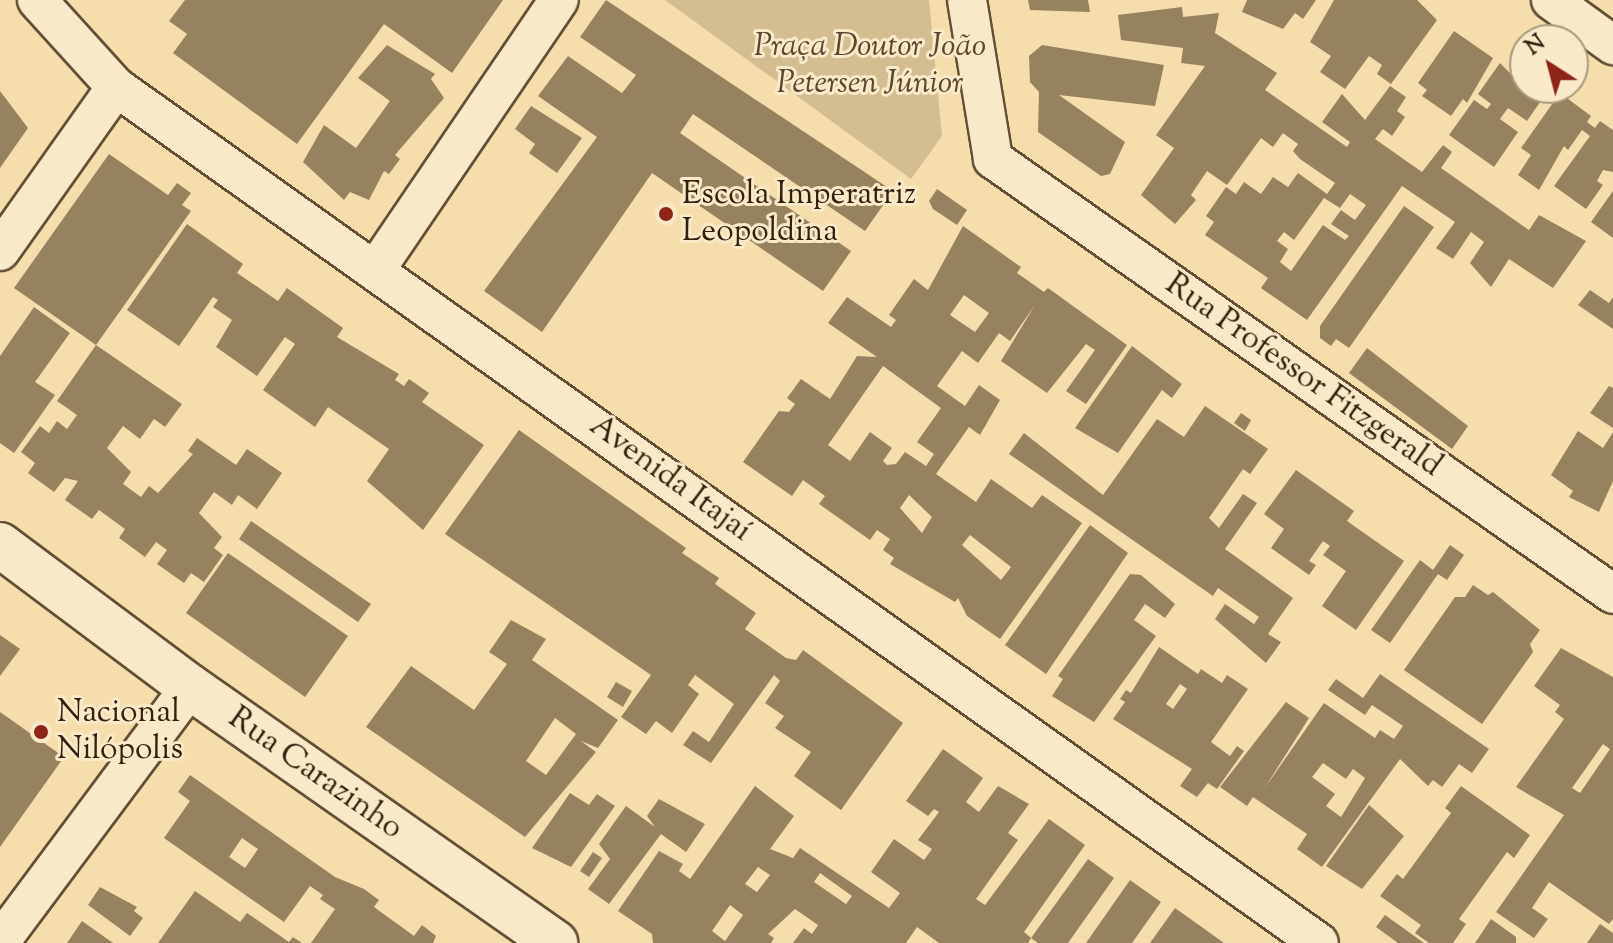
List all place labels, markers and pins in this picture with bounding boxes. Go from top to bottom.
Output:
place label: Escola Imperatriz Leopoldina [682,177,916,252]
marker: Escola Imperatriz Leopoldina [657,205,675,223]
place label: Nacional Nilópolis [57,695,183,770]
marker: Nacional Nilópolis [32,723,50,741]

